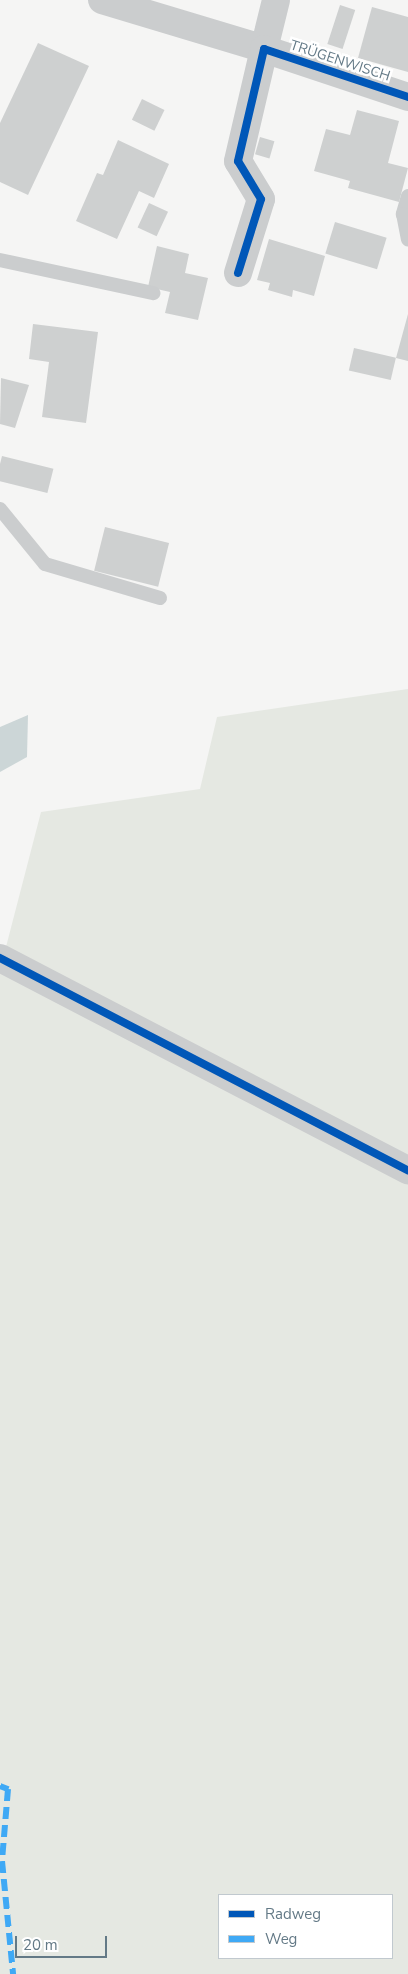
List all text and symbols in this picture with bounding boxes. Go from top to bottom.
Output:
street label: TRÜGENWISCH [288,37,392,85]
legend [218,1894,393,1959]
text: Radweg [265,1904,321,1924]
scale bar [18,1926,110,1958]
text: Weg [265,1929,297,1949]
text: 20 m [23,1935,58,1955]

